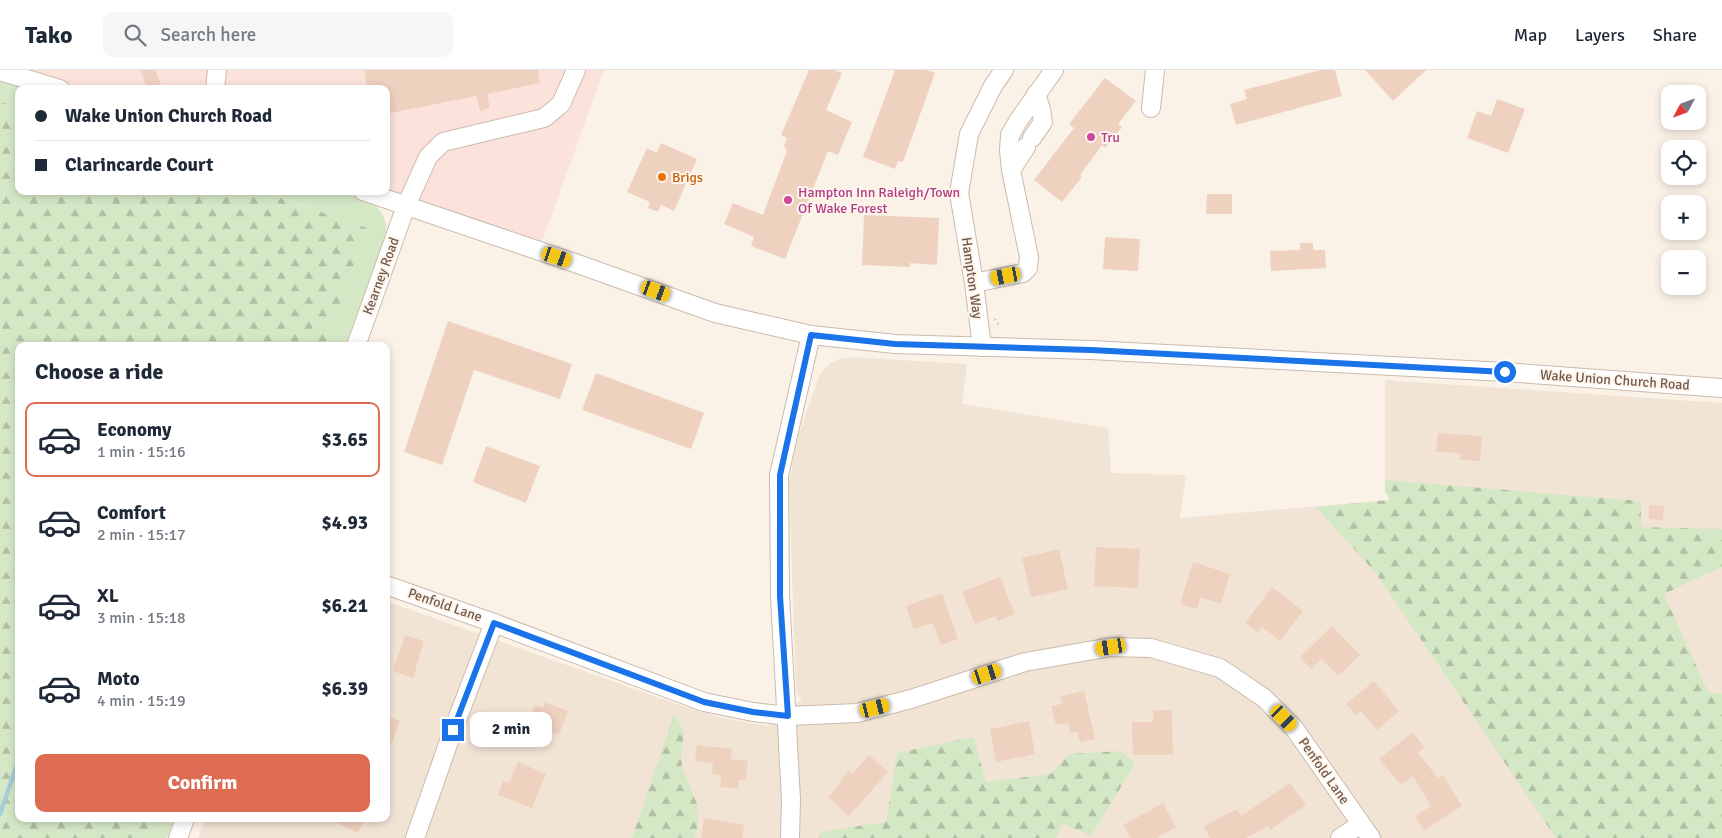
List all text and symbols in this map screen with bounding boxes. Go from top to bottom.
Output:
search box [103,12,453,57]
text: Tako [25,20,73,50]
icon: search [121,21,149,49]
text: Search here [161,23,256,47]
text: Map [1514,24,1547,46]
text: Layers [1575,24,1625,46]
text: Share [1653,24,1697,46]
north arrow [1661,85,1706,130]
map controls [1661,85,1706,295]
text: Wake Union Church Road [65,104,272,128]
place label: Tru [1101,129,1120,146]
marker: Tru [1085,131,1097,143]
button: locate [1661,140,1706,185]
text: Clarincarde Court [65,153,213,177]
place label: Brigs [672,169,703,186]
marker: Brigs [656,171,668,183]
place label: Hampton Inn Raleigh/Town Of Wake Forest [798,184,960,217]
marker: Hampton Inn Raleigh/Town Of Wake Forest [782,194,794,206]
button: + [1661,195,1706,240]
street label: Kearney Road [359,235,403,317]
street label: Hampton Way [958,236,986,321]
car [540,245,573,269]
button: − [1661,250,1706,295]
car [989,266,1022,286]
car [639,279,672,303]
text: Choose a ride [35,358,163,385]
route start [1494,361,1516,383]
street label: Wake Union Church Road [1540,366,1690,394]
icon: car [37,417,82,462]
text: Economy [97,418,171,442]
text: $3.65 [322,428,368,452]
text: 1 min · 15:16 [97,442,186,462]
icon: car [37,500,82,545]
text: Comfort [97,501,166,525]
text: $4.93 [322,511,368,535]
text: 2 min · 15:17 [97,525,186,545]
icon: car [37,583,82,628]
text: XL [97,584,119,608]
street label: Penfold Lane [406,584,484,626]
text: $6.21 [322,594,368,618]
text: 3 min · 15:18 [97,608,186,628]
car [1095,637,1126,657]
car [970,662,1003,686]
icon: car [37,666,82,711]
text: Moto [97,667,140,691]
text: $6.39 [322,677,368,701]
text: 4 min · 15:19 [97,691,186,711]
car [858,697,891,719]
car [1268,702,1299,734]
callout: 2 min [470,712,553,748]
route end [442,719,464,741]
text: 2 min [492,719,530,739]
street label: Penfold Lane [1295,734,1353,808]
button: Confirm [35,754,370,812]

